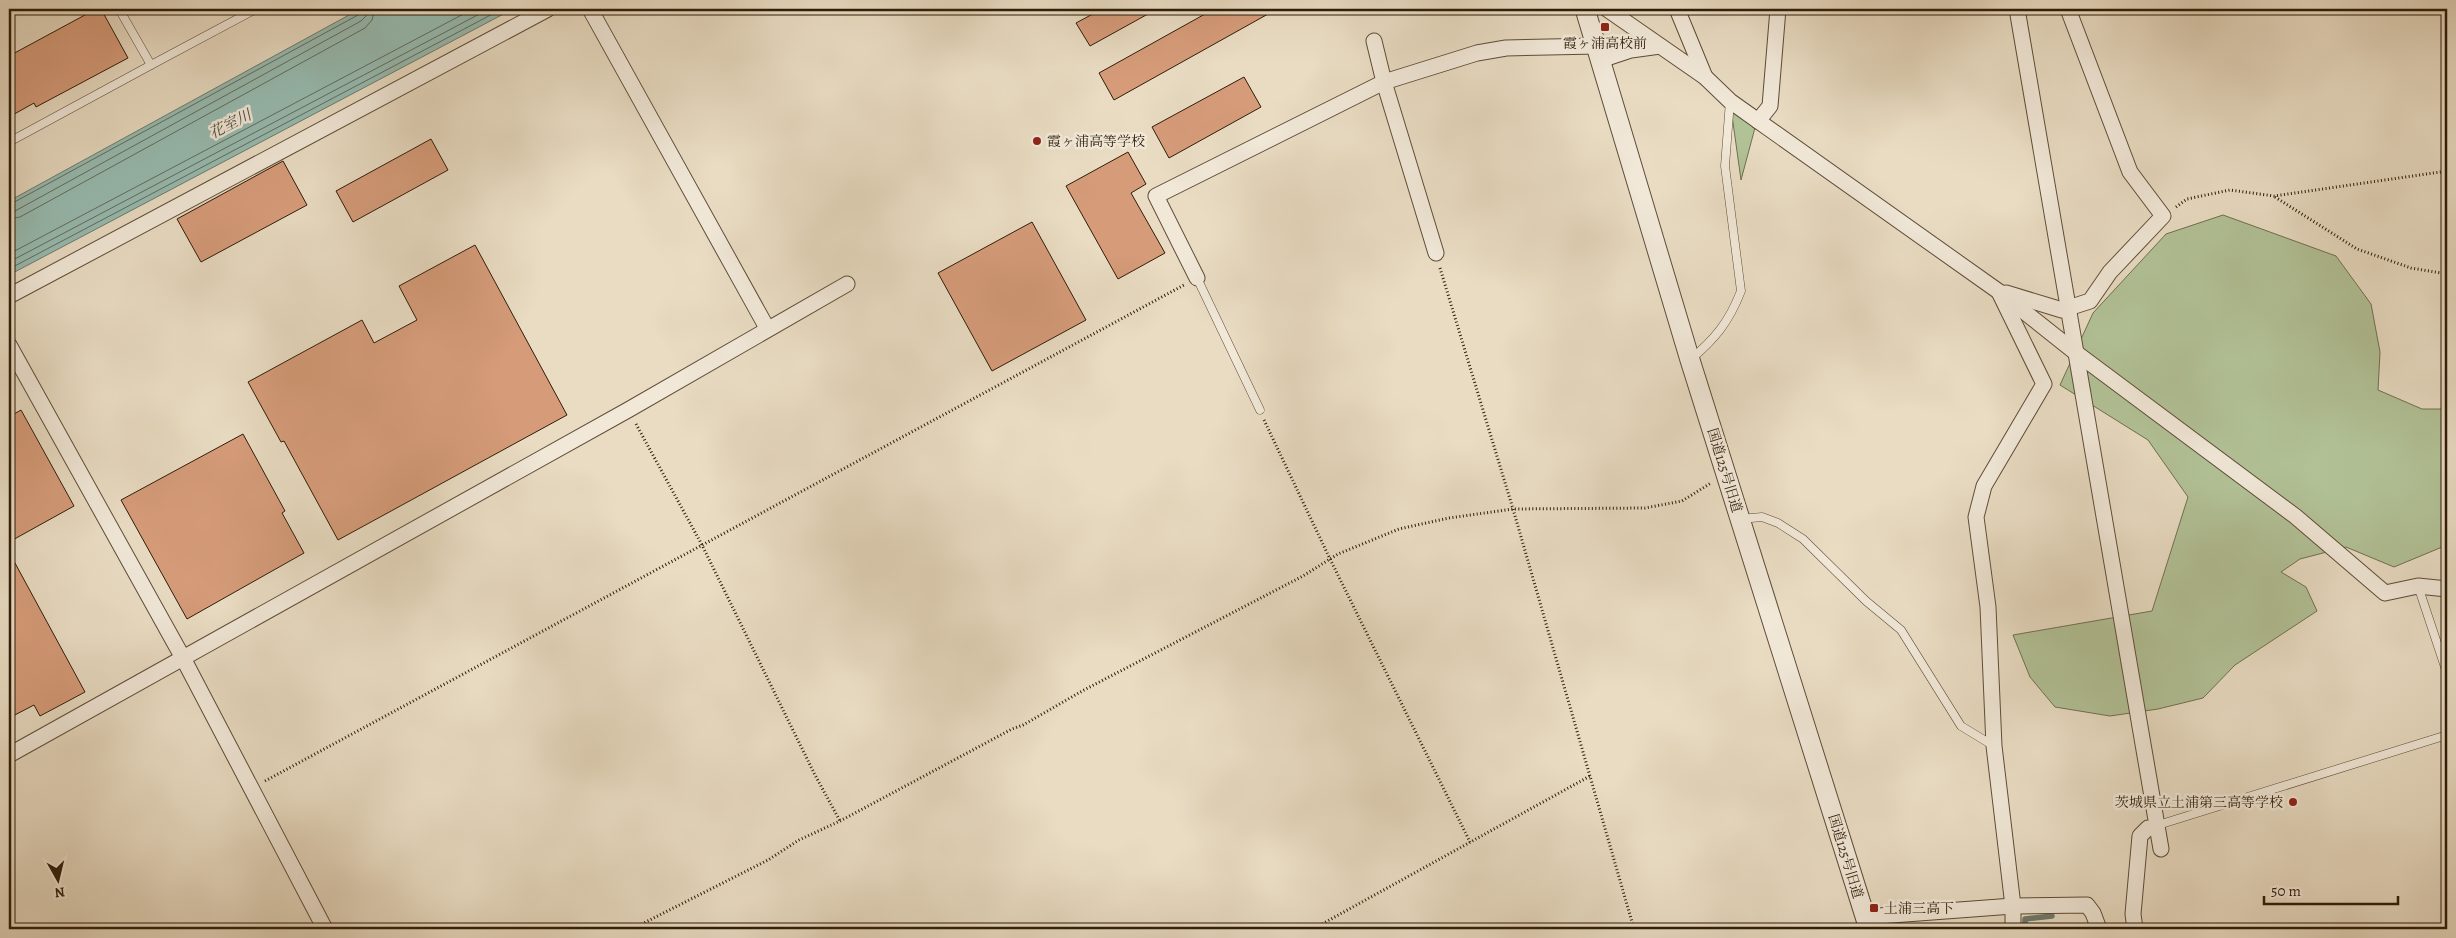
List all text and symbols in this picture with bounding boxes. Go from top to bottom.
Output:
marker: 霞ヶ浦高校前 [1599,21,1611,33]
place label: 霞ヶ浦高校前 [1563,34,1647,53]
water label: 花室川 [205,104,256,143]
place label: 霞ヶ浦高等学校 [1047,132,1145,151]
marker: 霞ヶ浦高等学校 [1031,135,1043,147]
street label: 国道125号旧道 [1703,426,1746,515]
place label: 茨城県立土浦第三高等学校 [2115,793,2283,812]
marker: 茨城県立土浦第三高等学校 [2287,796,2299,808]
street label: 国道125号旧道 [1824,812,1867,901]
north arrow [32,856,82,906]
scale bar [2264,873,2397,905]
text: 50 m [2271,881,2301,901]
text: N [53,882,66,902]
place label: 土浦三高下 [1884,899,1954,918]
marker: 土浦三高下 [1868,902,1880,914]

